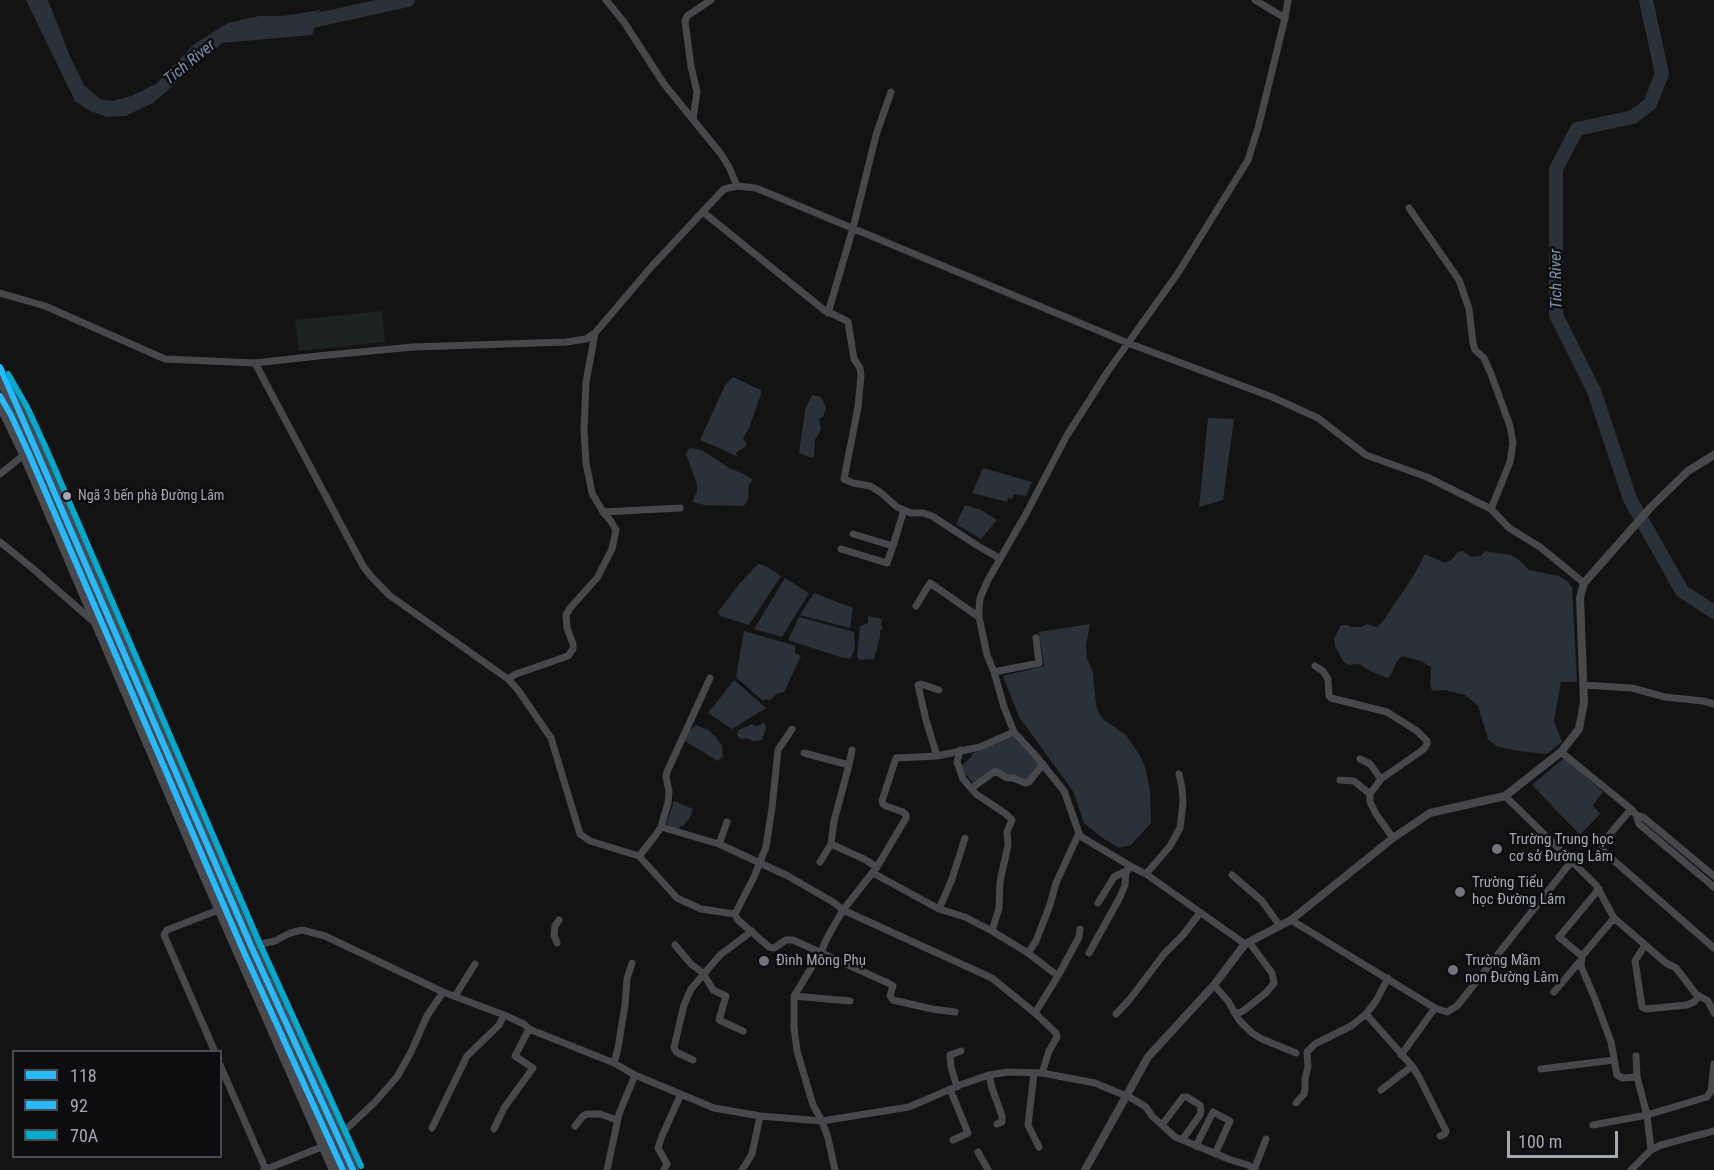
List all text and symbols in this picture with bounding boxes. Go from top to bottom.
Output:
water label: Tich River [161,37,219,89]
water label: Tich River [1547,249,1567,309]
place label: Ngã 3 bến phà Đường Lâm [78,488,224,504]
marker: Ngã 3 bến phà Đường Lâm [61,490,73,502]
place label: Trường Trung học cơ sở Đường Lâm [1509,831,1614,866]
marker: Trường Trung học cơ sở Đường Lâm [1490,842,1504,856]
place label: Trường Tiểu học Đường Lâm [1472,874,1565,909]
marker: Trường Tiểu học Đường Lâm [1453,885,1467,899]
place label: Đình Mông Phụ [776,952,866,970]
place label: Trường Mầm non Đường Lâm [1465,952,1559,987]
marker: Đình Mông Phụ [757,954,771,968]
marker: Trường Mầm non Đường Lâm [1446,963,1460,977]
legend [12,1050,222,1158]
text: 118 [70,1065,97,1086]
text: 92 [70,1095,88,1116]
scale bar [1510,1119,1621,1157]
text: 70A [70,1125,98,1146]
text: 100 m [1518,1131,1562,1152]

